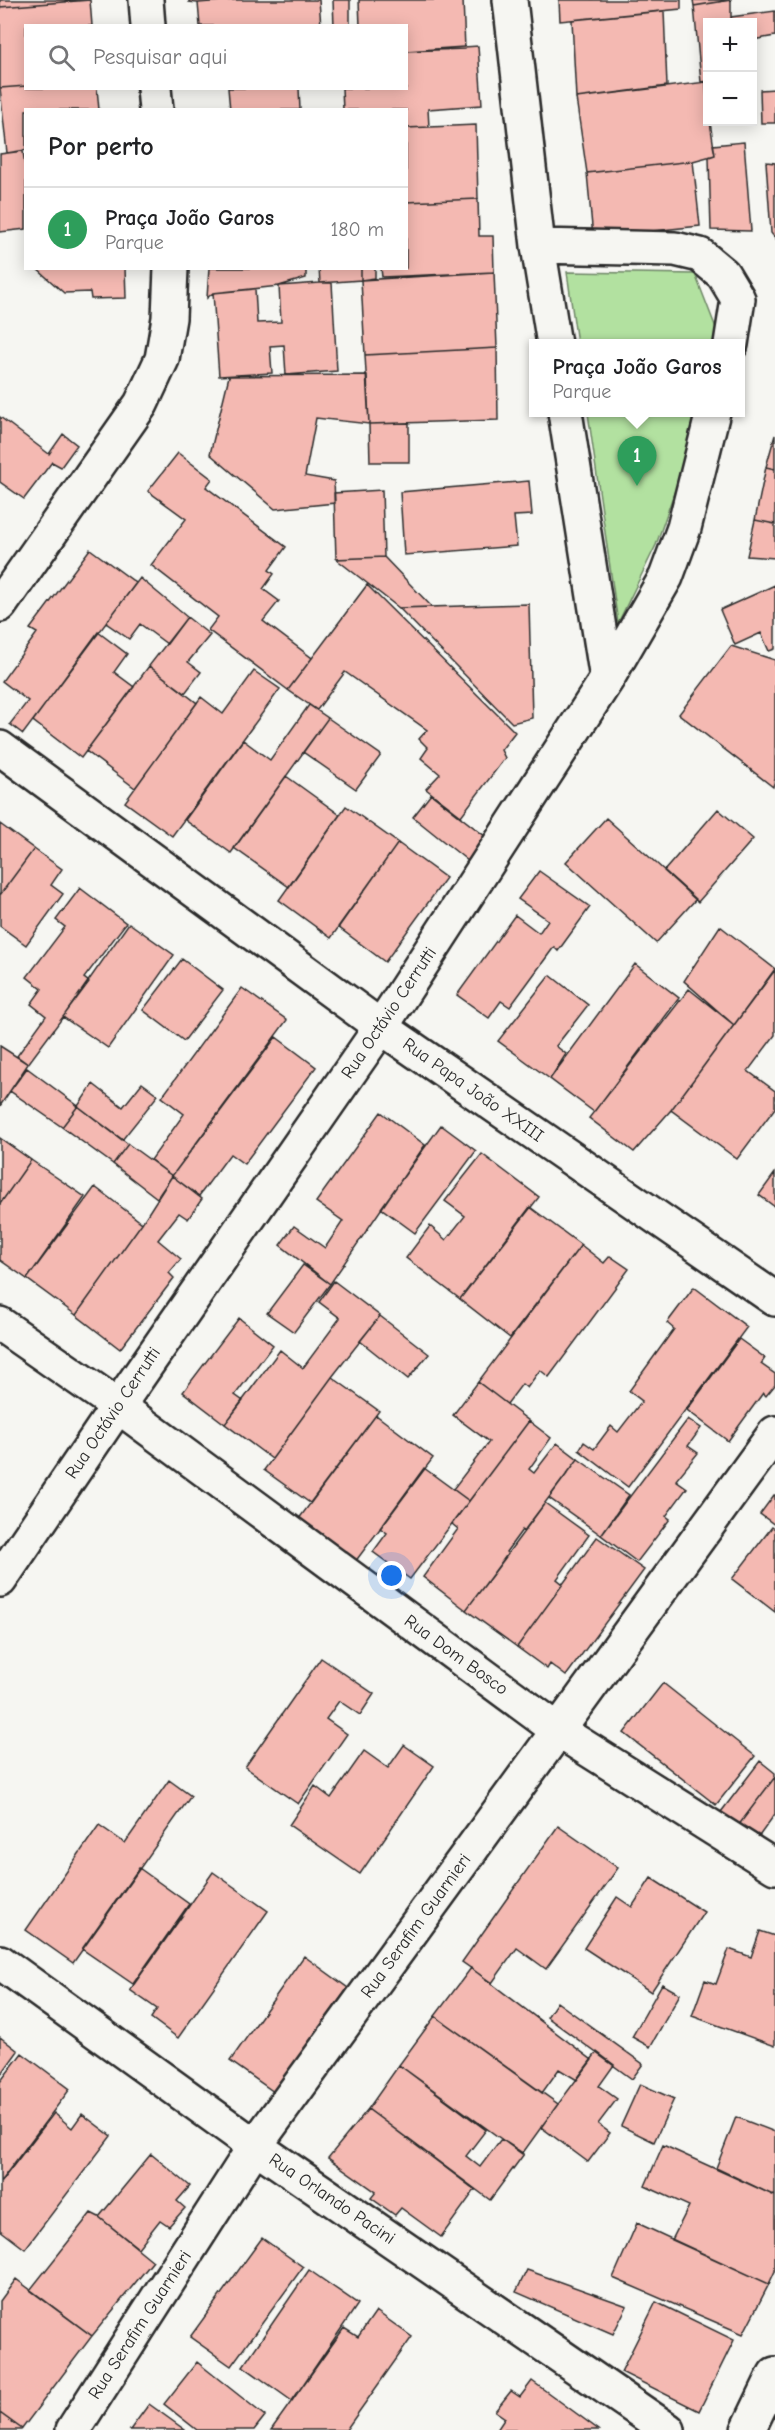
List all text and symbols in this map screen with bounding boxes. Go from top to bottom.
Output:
map controls [703,18,757,126]
button: + [703,18,757,72]
search box [24,24,408,90]
icon: search [45,41,78,74]
text: Pesquisar aqui [93,44,228,70]
button: − [703,72,757,126]
text: Por perto [48,132,154,162]
text: Praça João Garos [105,205,274,231]
text: 1 [64,218,71,241]
text: 180 m [330,218,384,241]
text: Parque [105,231,164,254]
popup [529,339,745,417]
text: Praça João Garos [552,354,722,380]
text: Parque [552,380,611,403]
pin: 1 [618,436,656,486]
street label: Rua Octávio Cerrutti [337,943,441,1083]
street label: Rua Papa João XXIII [399,1033,547,1147]
street label: Rua Octávio Cerrutti [61,1343,165,1483]
your location [377,1561,406,1590]
street label: Rua Dom Bosco [400,1610,512,1700]
street label: Rua Serafim Guarnieri [357,1850,475,2002]
street label: Rua Orlando Pacini [265,2149,399,2249]
street label: Rua Serafim Guarnieri [84,2247,196,2403]

